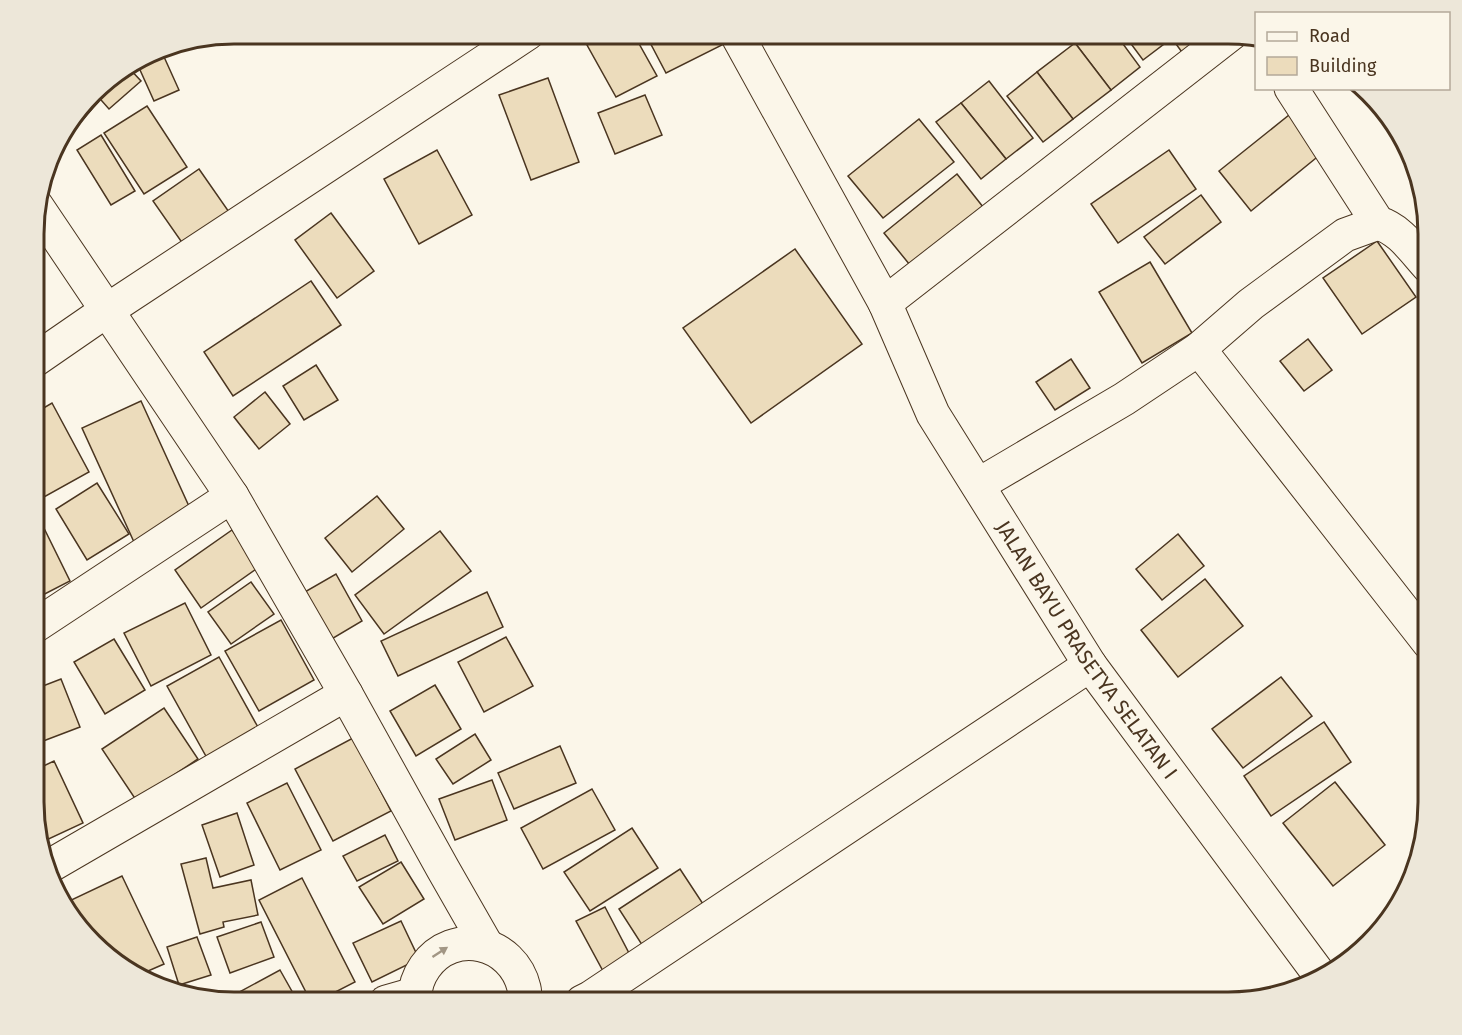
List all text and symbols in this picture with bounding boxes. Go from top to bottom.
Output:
legend [1255,12,1450,90]
text: Road [1309,25,1351,47]
text: Building [1309,55,1377,77]
street label: JALAN BAYU PRASETYA SELATAN I [990,516,1183,784]
one-way arrow [432,947,448,958]

